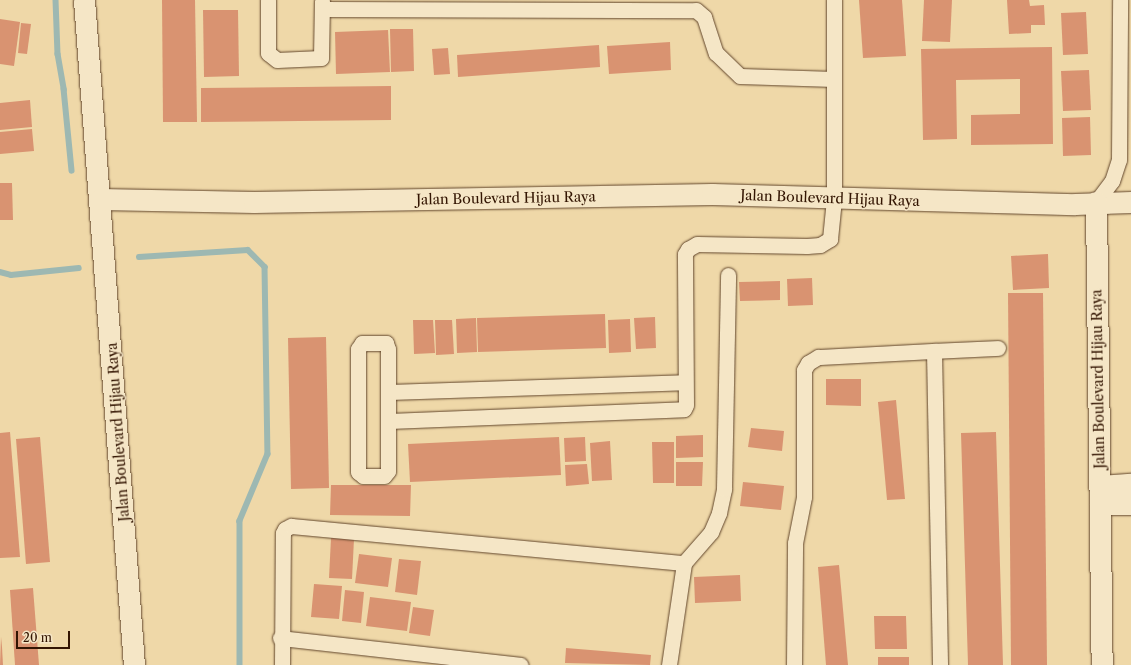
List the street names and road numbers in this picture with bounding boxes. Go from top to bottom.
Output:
street label: Jalan Boulevard Hijau Raya [740,186,920,210]
street label: Jalan Boulevard Hijau Raya [416,188,596,208]
street label: Jalan Boulevard Hijau Raya [1088,289,1108,469]
street label: Jalan Boulevard Hijau Raya [103,342,133,522]

